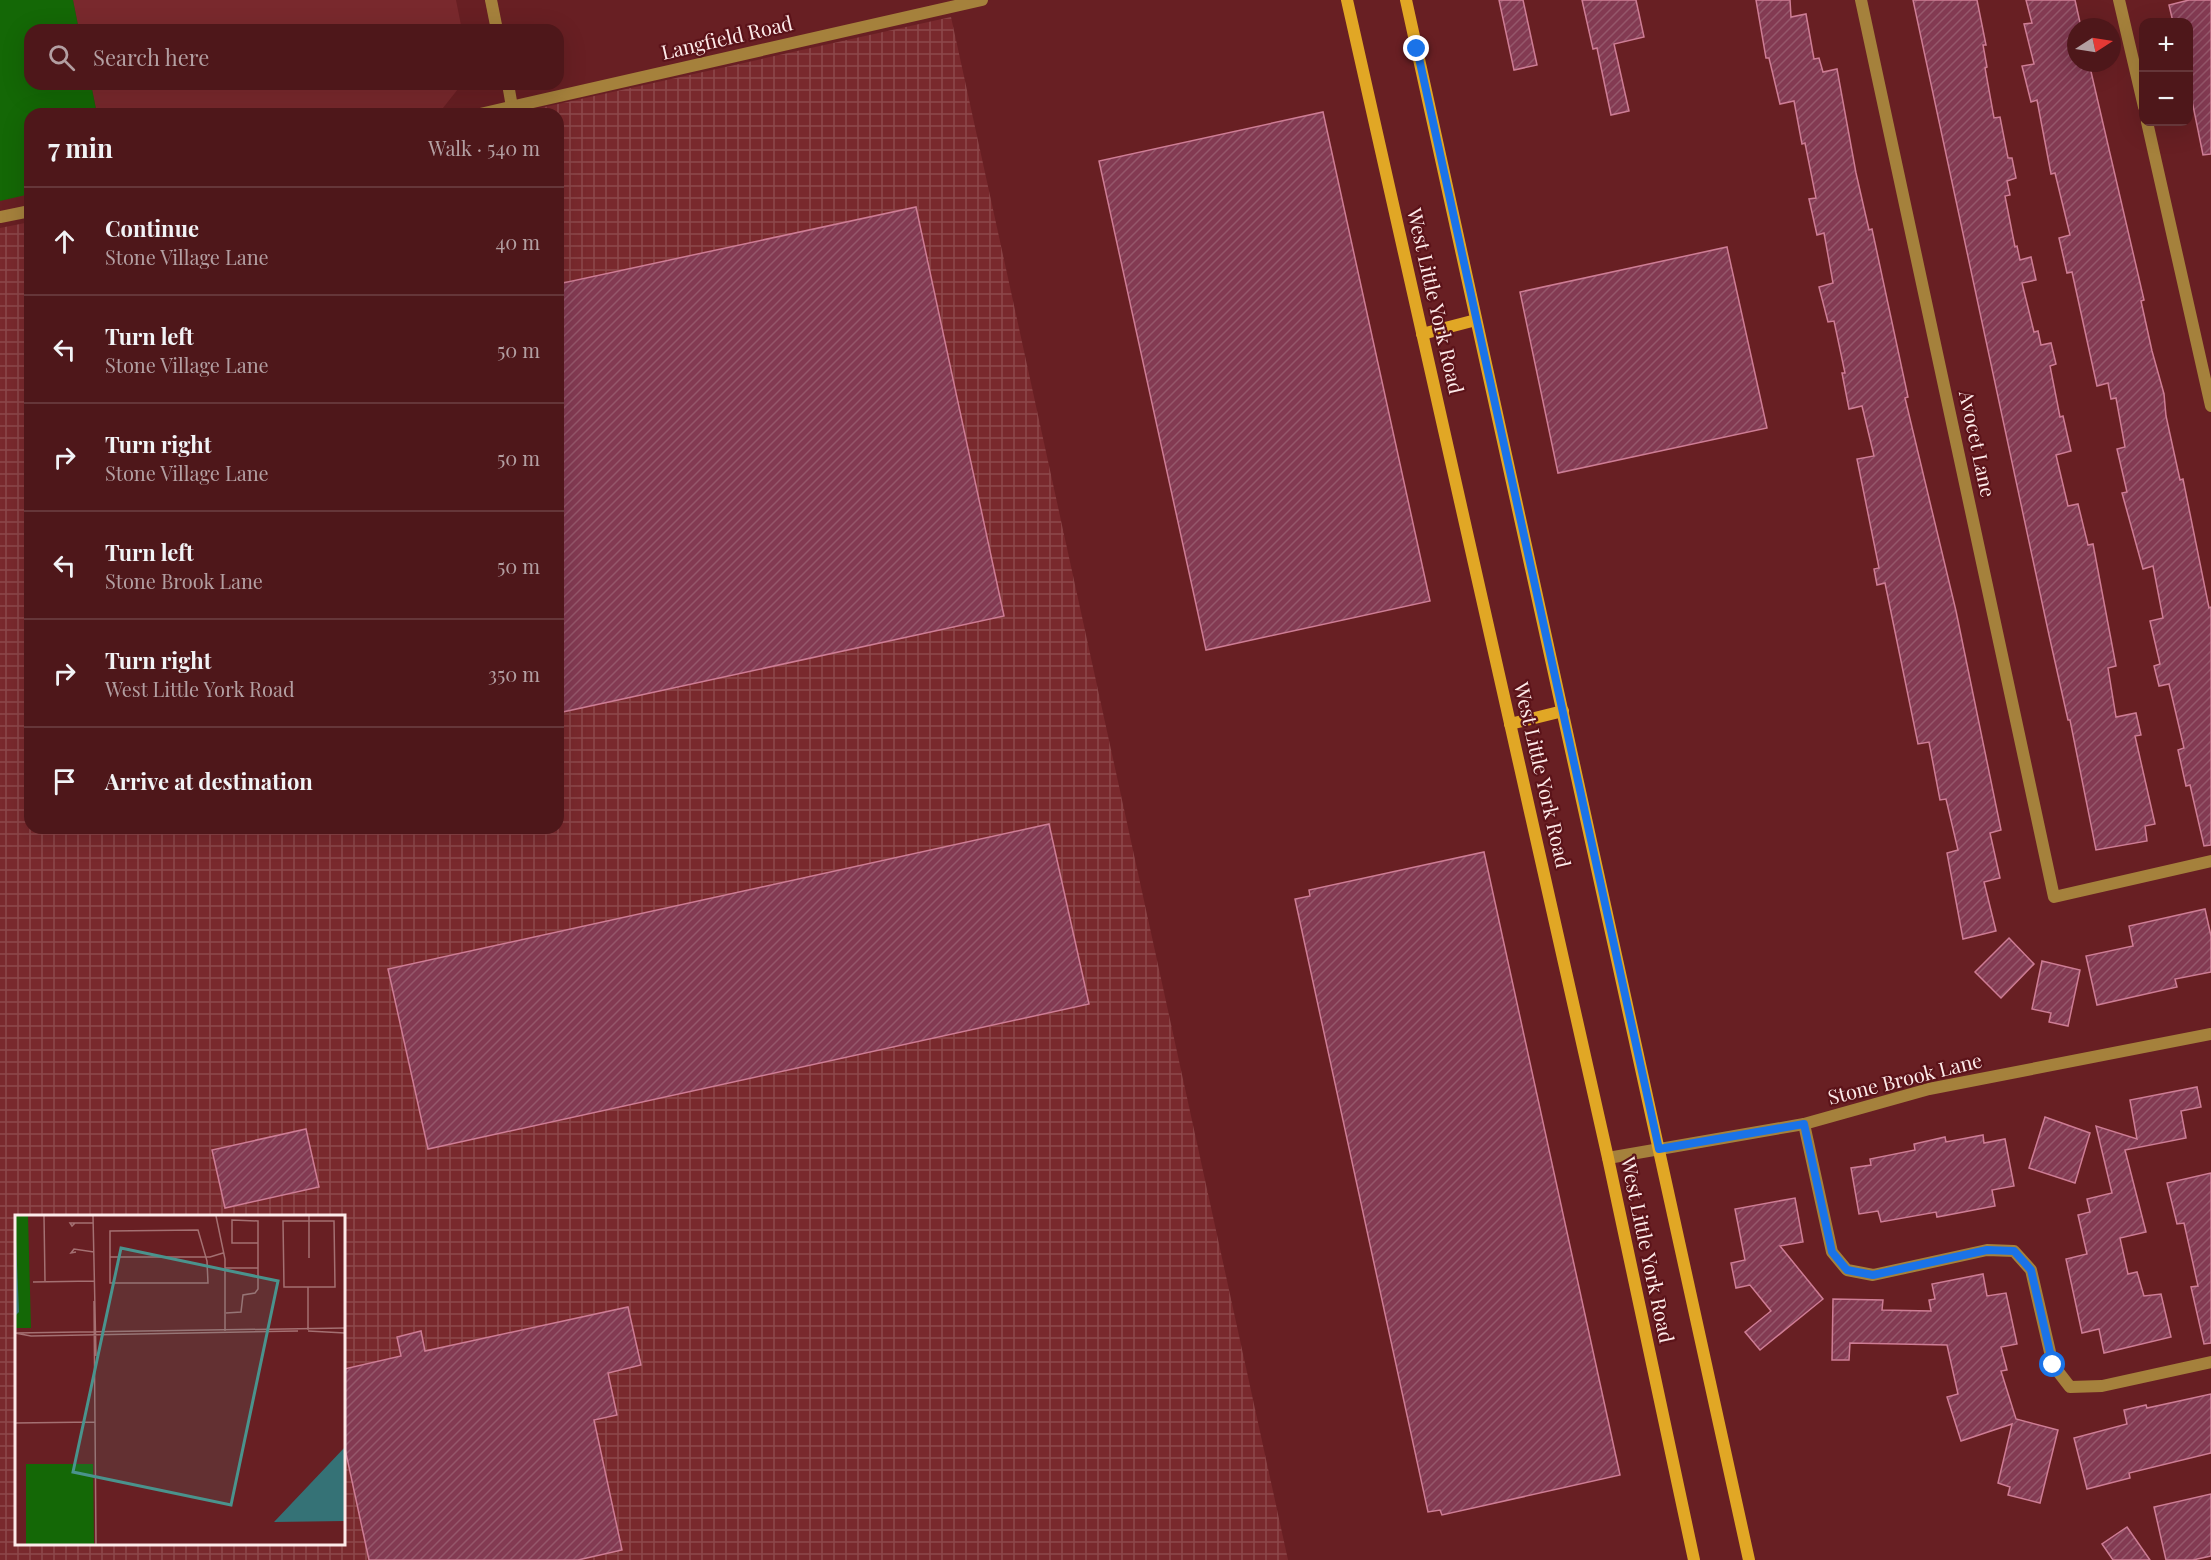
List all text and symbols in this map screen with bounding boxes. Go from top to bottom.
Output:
street label: Langfield Road [658,8,795,65]
north arrow [2067,18,2121,72]
map controls [2139,18,2193,126]
button: + [2139,18,2193,72]
search box [24,24,564,90]
route end [1403,35,1429,61]
icon: search [45,41,78,74]
text: Search here [93,42,209,72]
button: − [2139,72,2193,126]
text: 7 min [48,130,113,165]
text: Walk · 540 m [428,134,540,161]
street label: West Little York Road [1402,204,1471,396]
text: Continue [105,213,199,243]
icon: ahead [48,225,81,258]
text: 40 m [495,228,540,255]
text: Stone Village Lane [105,243,269,270]
text: Turn left [105,321,194,351]
icon: left [48,333,81,366]
text: 50 m [497,336,540,363]
text: Stone Village Lane [105,351,269,378]
street label: Avocet Lane [1954,387,2003,500]
text: Turn right [105,429,211,459]
icon: right [48,441,81,474]
text: 50 m [497,444,540,471]
text: Stone Village Lane [105,459,269,486]
text: Turn left [105,537,194,567]
icon: left [48,549,81,582]
text: 50 m [497,552,540,579]
text: Stone Brook Lane [105,567,263,594]
text: Turn right [105,645,211,675]
icon: right [48,657,81,690]
text: 350 m [488,660,540,687]
text: West Little York Road [105,675,295,702]
street label: West Little York Road [1509,678,1578,870]
icon: arrive [48,765,81,798]
text: Arrive at destination [105,766,313,796]
street label: Stone Brook Lane [1825,1045,1985,1110]
street label: West Little York Road [1615,1153,1681,1346]
inset map [15,1215,345,1545]
route start [2039,1351,2065,1377]

